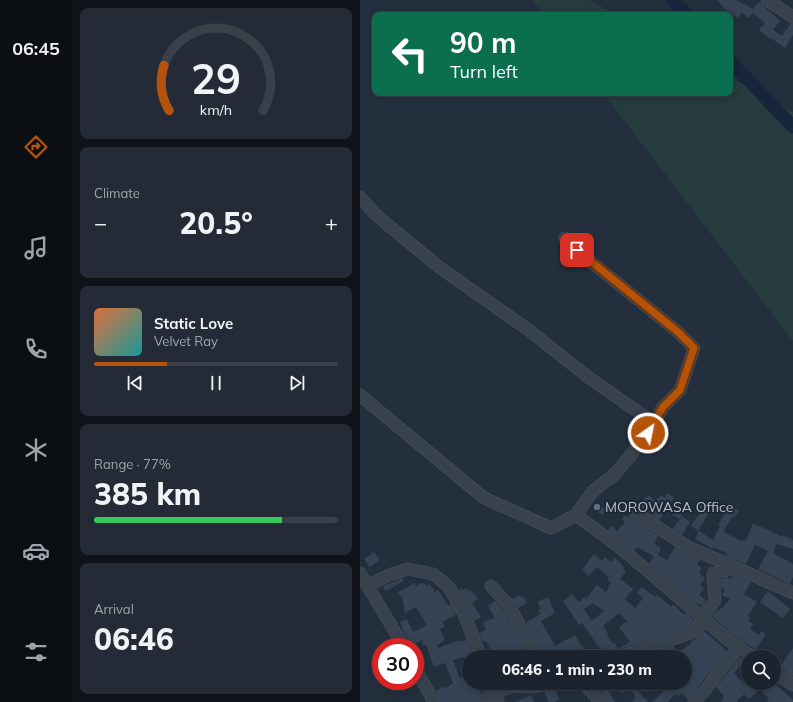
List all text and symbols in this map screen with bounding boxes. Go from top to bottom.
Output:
text: 90 m [450,25,516,60]
icon: left [384,28,436,80]
text: 06:45 [12,37,60,60]
text: 29 [191,52,241,104]
text: Turn left [450,60,518,83]
text: km/h [200,101,232,119]
icon: directions [22,133,50,161]
text: Climate [94,185,140,201]
text: 20.5° [179,204,253,242]
text: − [94,209,107,237]
text: + [325,209,338,237]
pin [560,233,594,267]
icon: music [22,234,50,262]
icon: arrive [566,239,588,261]
text: Static Love [154,314,233,333]
text: Velvet Ray [154,333,218,349]
icon: phone [22,335,50,363]
icon: previous [124,372,146,394]
icon: pause [205,372,227,394]
icon: next [286,372,308,394]
position arrow [627,412,669,454]
icon: climate [22,436,50,464]
text: Range · 77% [94,456,171,472]
text: 385 km [94,475,201,513]
place label: MOROWASA Office [605,498,733,516]
marker: MOROWASA Office [592,502,602,512]
icon: car [22,537,50,565]
text: Arrival [94,601,134,617]
text: 06:46 [94,620,174,658]
icon: filters [22,638,50,666]
speed limit sign: 30 [372,638,424,690]
map controls [741,650,781,690]
button: search [741,650,781,690]
text: 06:46 · 1 min · 230 m [502,660,652,679]

